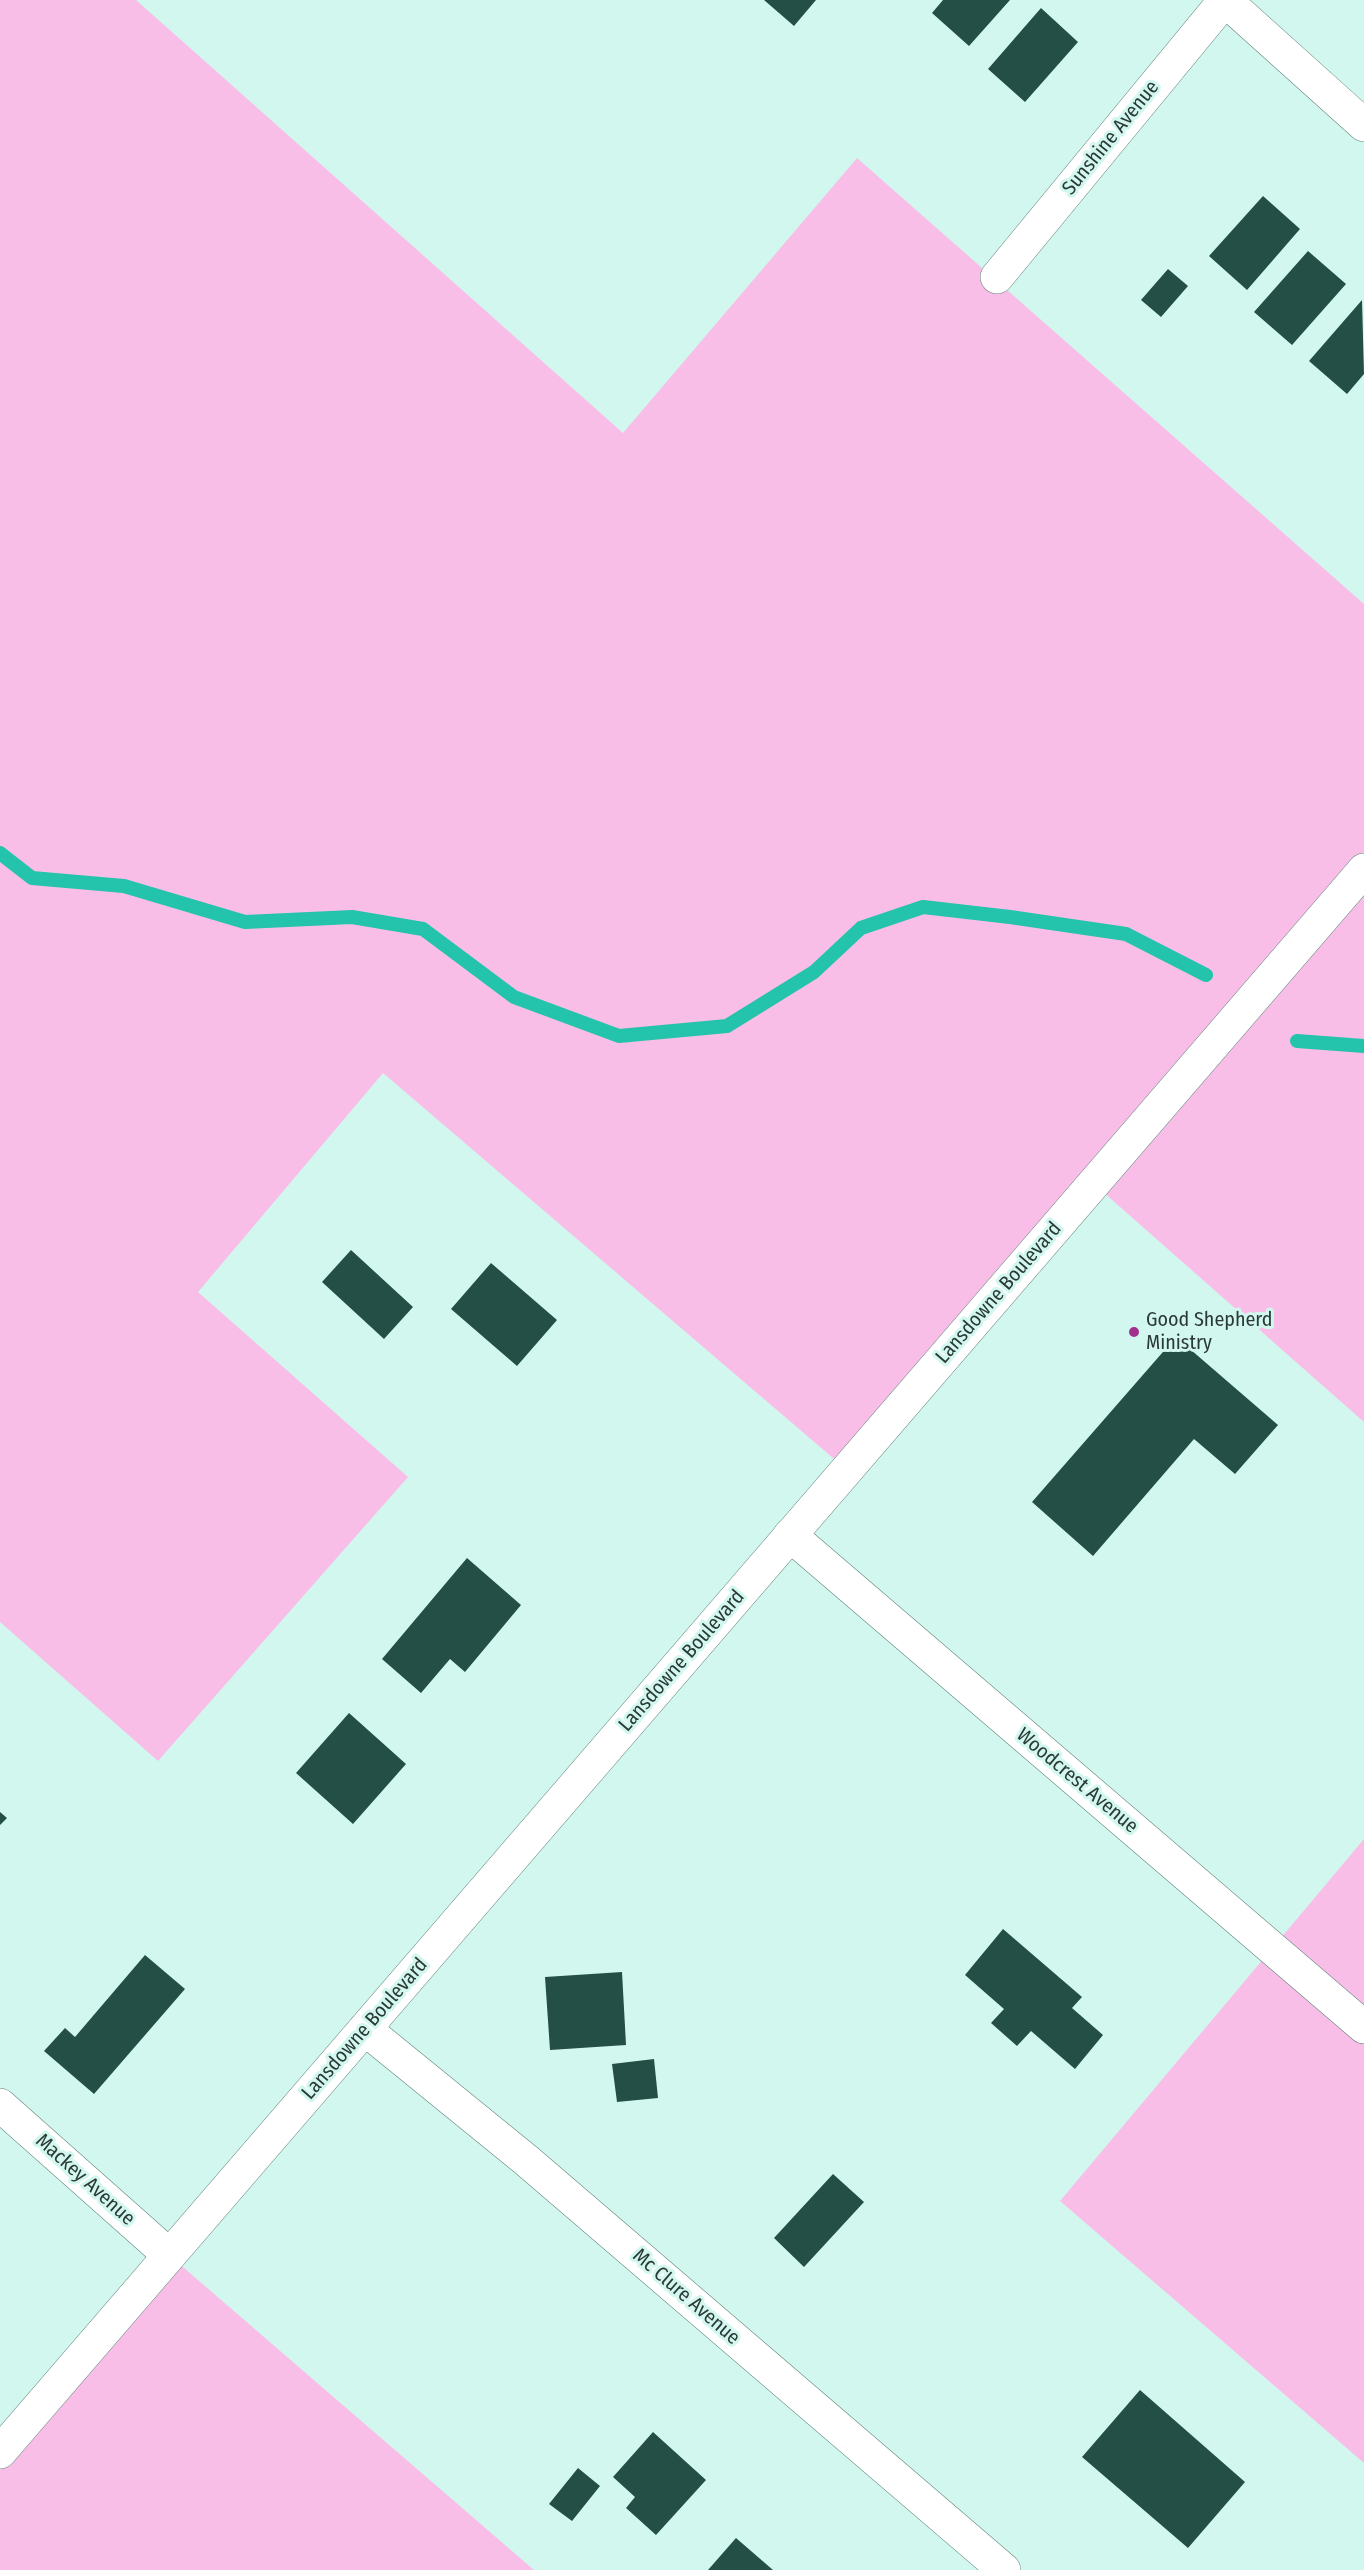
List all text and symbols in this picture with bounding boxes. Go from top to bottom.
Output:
street label: Sunshine Avenue [1058,76,1164,200]
street label: Lansdowne Boulevard [931,1217,1067,1369]
place label: Good Shepherd Ministry [1146,1308,1272,1355]
marker: Good Shepherd Ministry [1127,1325,1141,1339]
street label: Lansdowne Boulevard [614,1585,750,1737]
street label: Woodcrest Avenue [1011,1723,1143,1839]
street label: Lansdowne Boulevard [297,1953,433,2105]
street label: Mackey Avenue [30,2129,140,2231]
street label: Mc Clure Avenue [627,2244,745,2350]

